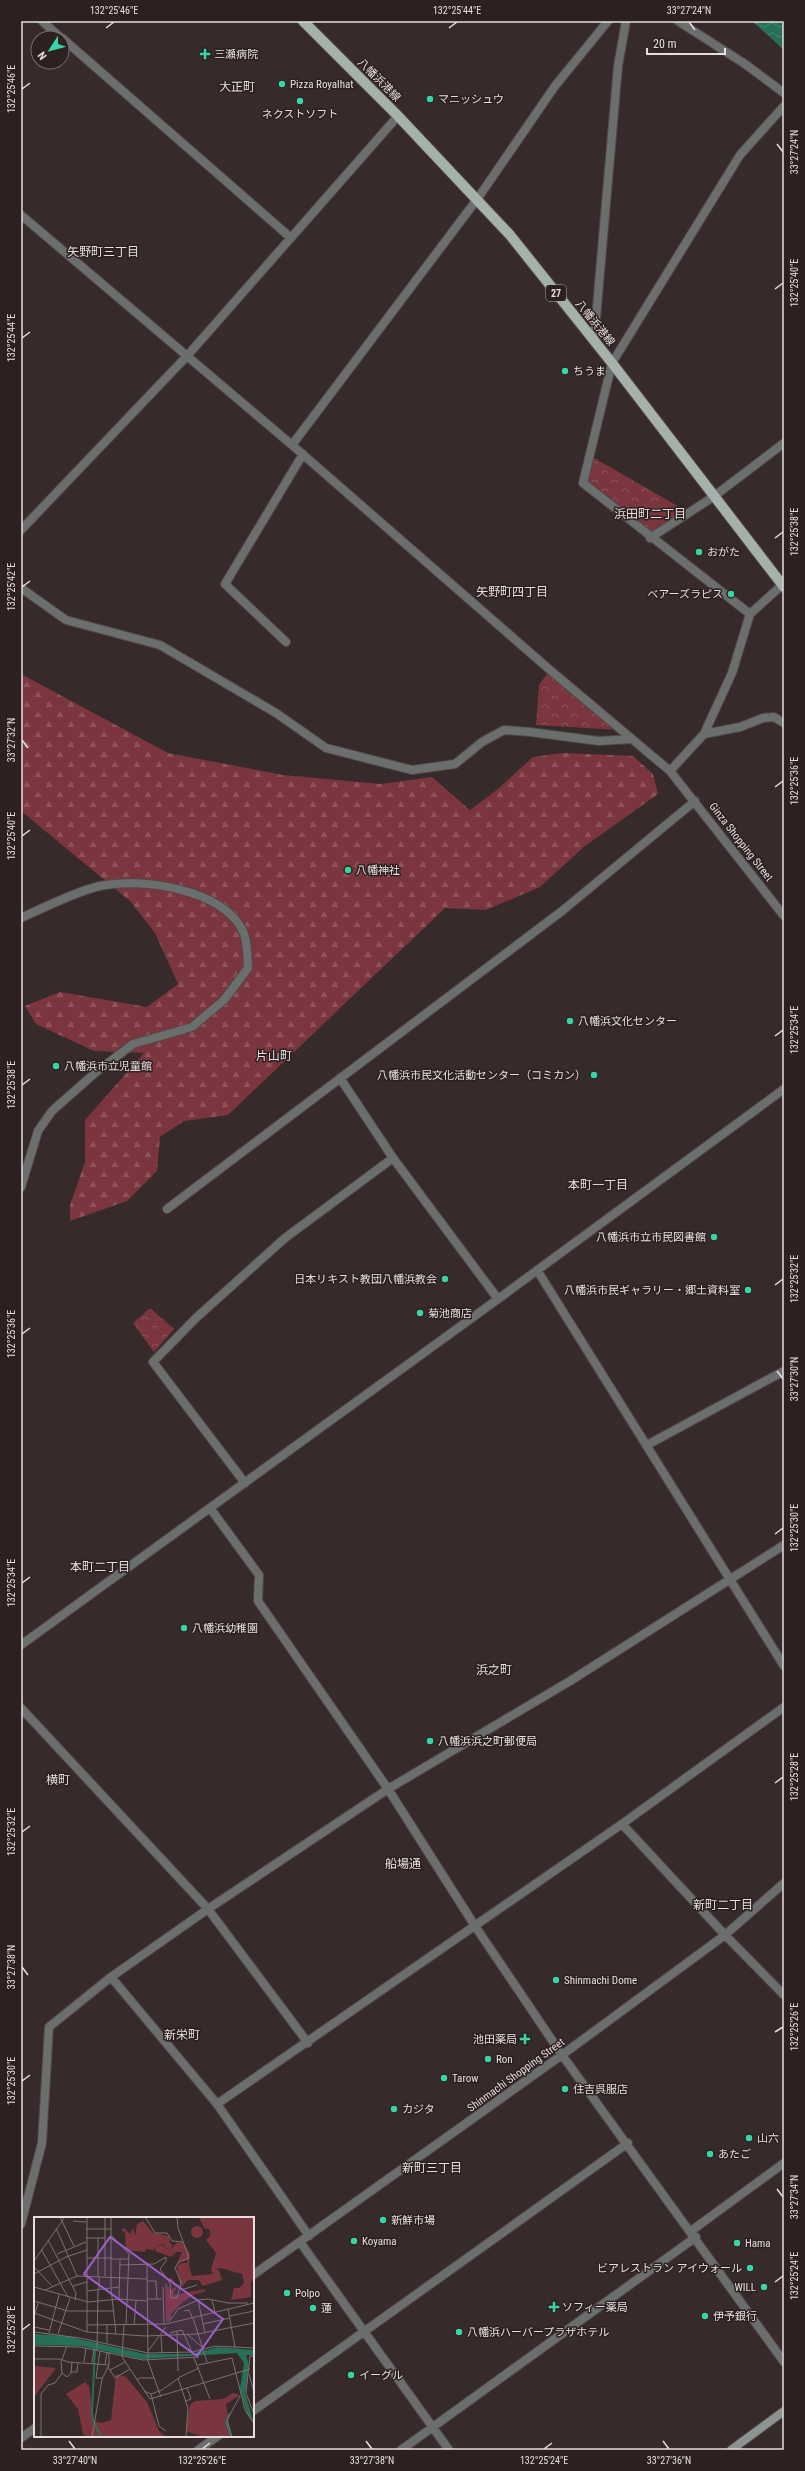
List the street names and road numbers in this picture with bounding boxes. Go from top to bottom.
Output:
street label: 八幡浜港線 [355,56,403,104]
road number: 27 [546,285,566,301]
street label: 八幡浜港線 [573,298,617,348]
street label: Ginza Shopping Street [706,800,776,884]
street label: Shinmachi Shopping Street [465,2035,567,2115]

